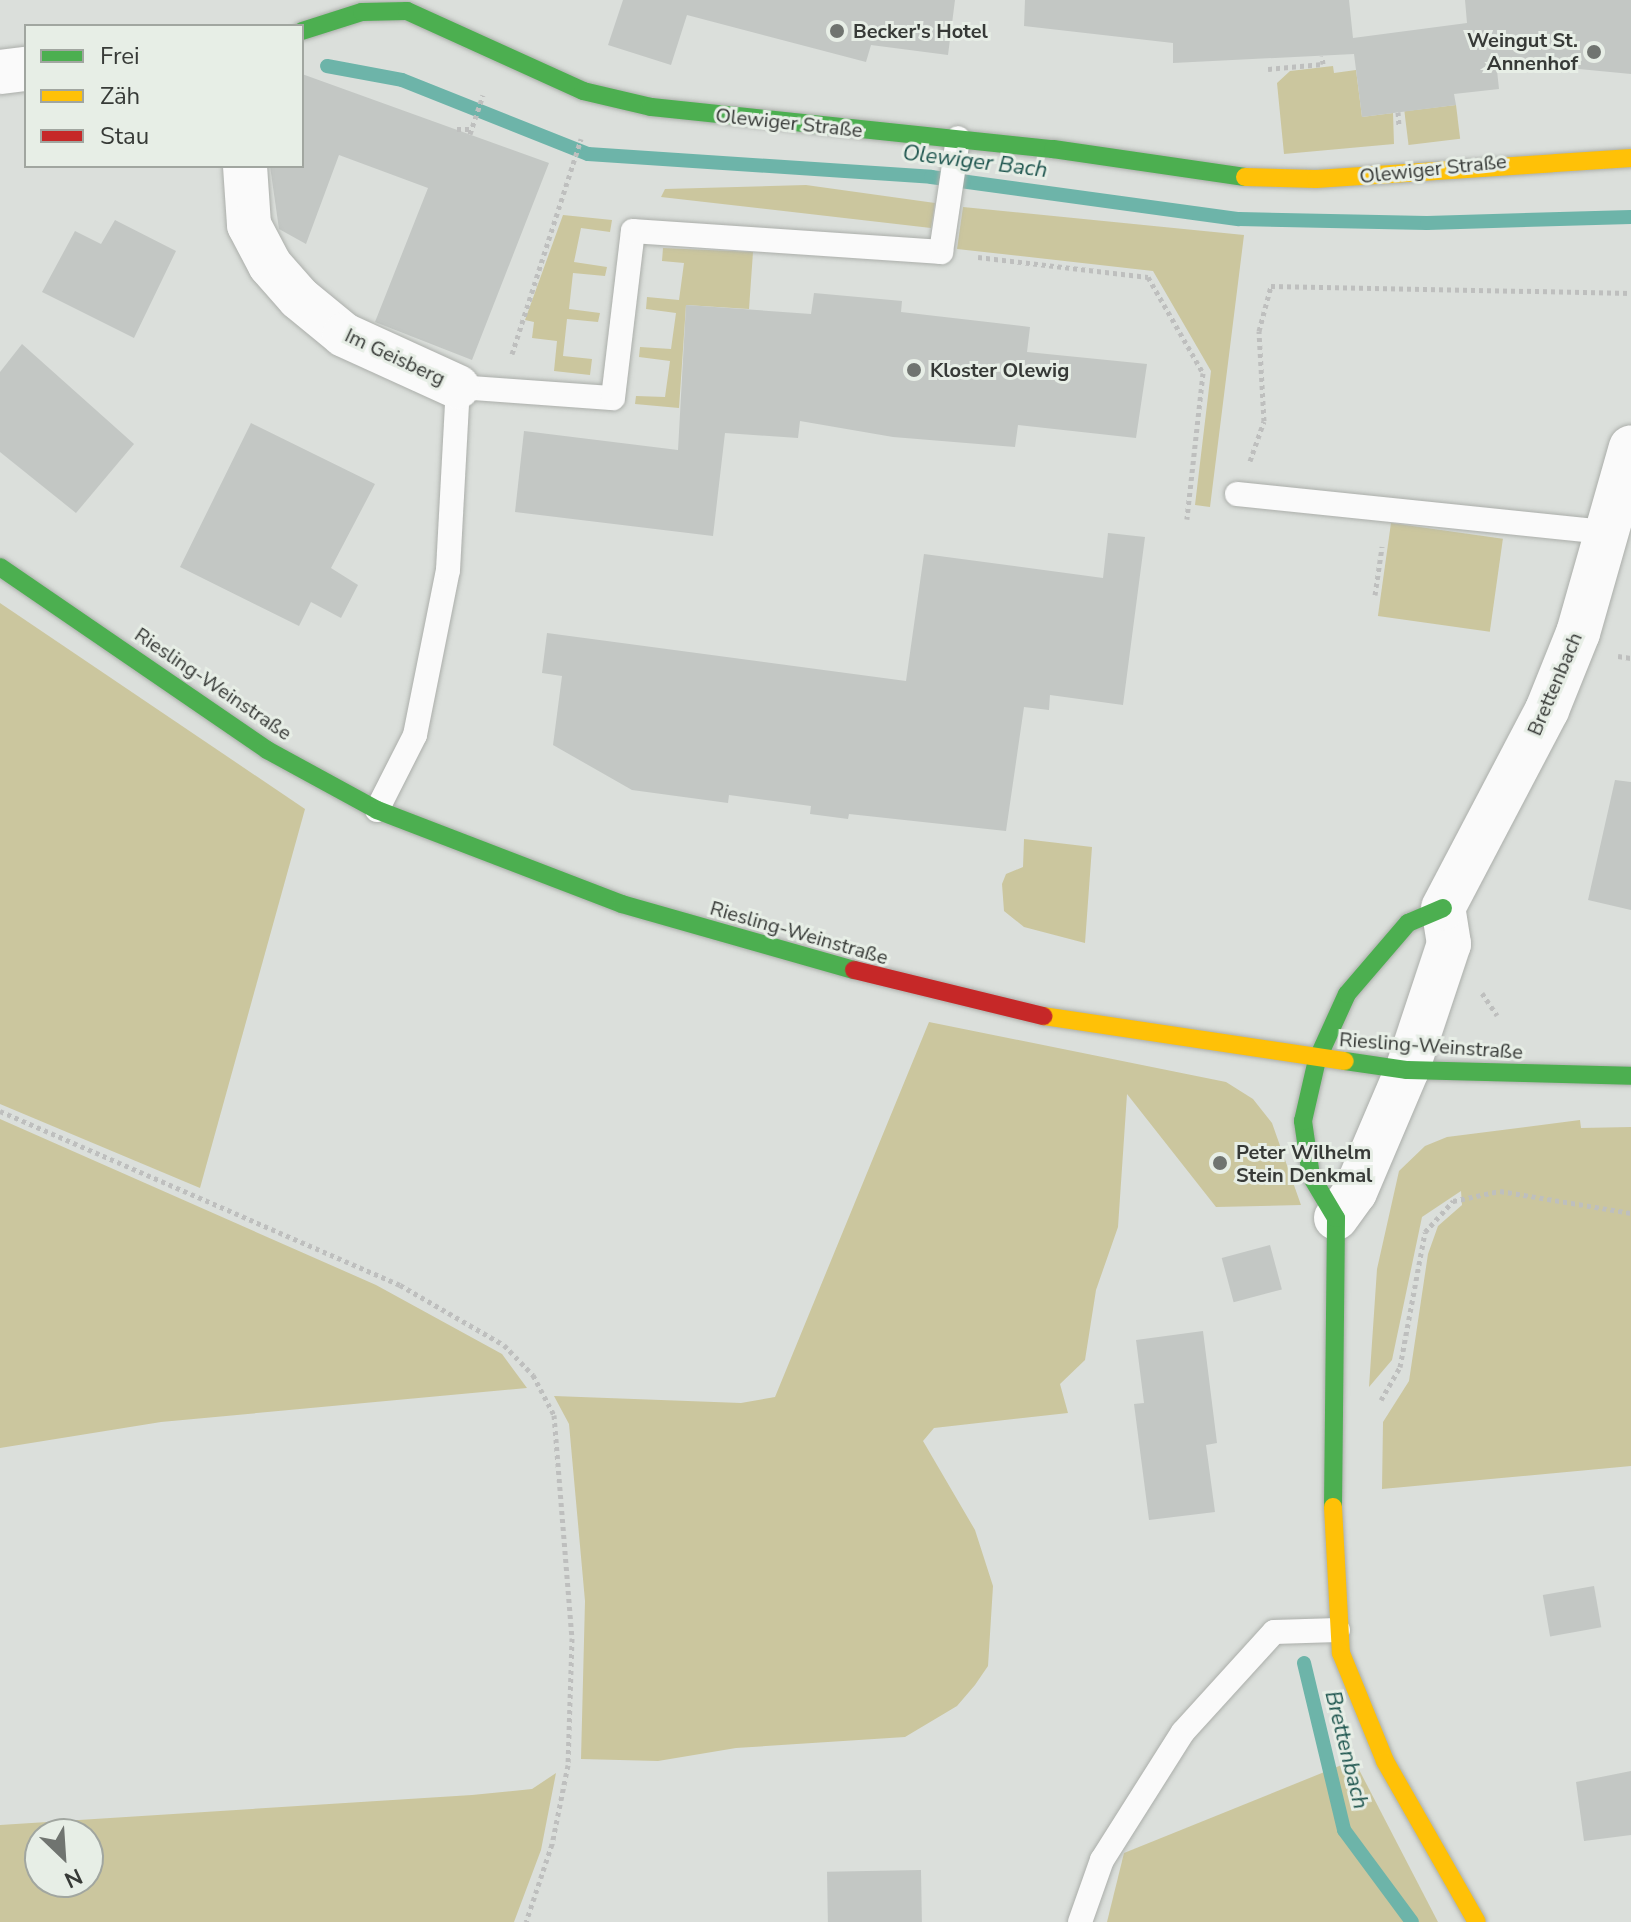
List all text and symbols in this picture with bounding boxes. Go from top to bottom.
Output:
place label: Becker's Hotel [853,19,988,43]
marker: Becker's Hotel [828,22,846,40]
legend [24,24,304,168]
place label: Weingut St. Annenhof [1467,28,1578,75]
text: Frei [100,40,140,72]
marker: Weingut St. Annenhof [1585,43,1603,61]
text: Zäh [100,80,140,112]
street label: Olewiger Straße [714,103,864,143]
text: Stau [100,120,149,152]
water label: Olewiger Bach [901,140,1049,184]
street label: Olewiger Straße [1358,149,1508,189]
street label: Im Geisberg [341,323,449,391]
place label: Kloster Olewig [930,358,1069,382]
marker: Kloster Olewig [905,361,923,379]
street label: Riesling-Weinstraße [130,623,296,745]
street label: Brettenbach [1523,629,1587,739]
street label: Riesling-Weinstraße [707,896,891,970]
street label: Riesling-Weinstraße [1338,1028,1524,1064]
place label: Peter Wilhelm Stein Denkmal [1236,1140,1372,1187]
marker: Peter Wilhelm Stein Denkmal [1211,1154,1229,1172]
water label: Brettenbach [1319,1688,1373,1812]
north arrow [24,1818,104,1898]
text: N [59,1861,87,1895]

